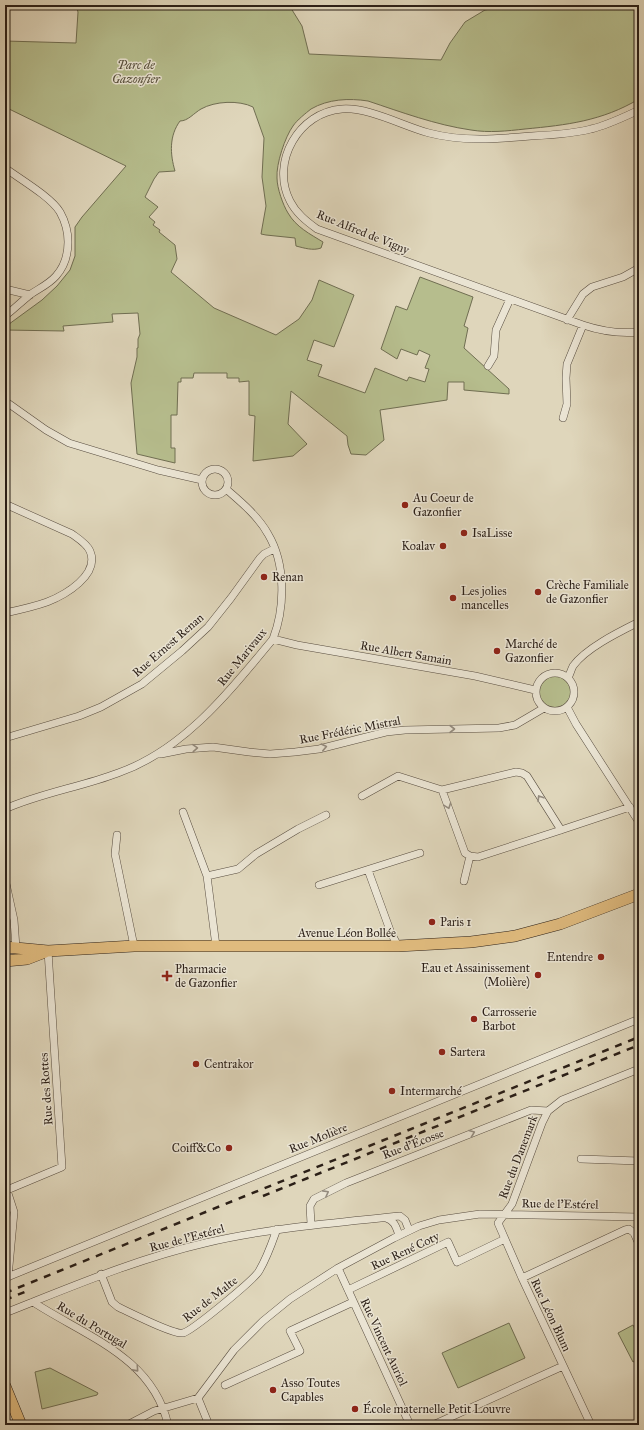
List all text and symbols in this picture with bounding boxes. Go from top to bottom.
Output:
park label: Parc de Gazonfier [112,58,161,86]
street label: Rue Alfred de Vigny [314,207,412,258]
place label: Au Coeur de Gazonfier [412,491,474,519]
marker: Au Coeur de Gazonfier [400,500,410,510]
place label: IsaLisse [472,526,512,540]
marker: IsaLisse [459,528,469,538]
place label: Koalav [401,539,436,553]
marker: Koalav [438,541,448,551]
place label: Renan [272,570,304,584]
marker: Renan [259,572,269,582]
place label: Crèche Familiale de Gazonfier [546,578,629,606]
place label: Les jolies mancelles [461,584,509,612]
marker: Crèche Familiale de Gazonfier [533,587,543,597]
marker: Les jolies mancelles [448,593,458,603]
street label: Rue Ernest Renan [130,610,207,680]
street label: Rue Marivaux [215,625,270,689]
place label: Marché de Gazonfier [505,637,557,665]
street label: Rue Albert Samain [359,638,453,668]
marker: Marché de Gazonfier [492,646,502,656]
street label: Rue Frédéric Mistral [298,713,403,747]
one-way arrow [449,725,455,733]
one-way arrow [192,743,198,752]
one-way arrow [321,744,327,752]
one-way arrow [538,795,545,802]
one-way arrow [443,802,451,809]
place label: Paris 1 [440,915,471,929]
marker: Paris 1 [427,917,437,927]
street label: Avenue Léon Bollée [297,926,396,940]
place label: Entendre [547,950,593,964]
marker: Entendre [596,952,606,962]
place label: Eau et Assainissement (Molière) [421,961,531,989]
place label: Pharmacie de Gazonfier [175,962,238,990]
marker: Eau et Assainissement (Molière) [533,970,543,980]
marker: Pharmacie de Gazonfier [162,971,172,981]
place label: Carrosserie Barbot [482,1005,537,1033]
marker: Carrosserie Barbot [469,1014,479,1024]
place label: Sartera [450,1045,486,1059]
marker: Sartera [437,1047,447,1057]
street label: Rue des Rottes [36,1052,56,1126]
place label: Centrakor [204,1057,254,1071]
marker: Centrakor [191,1059,201,1069]
place label: Intermarché [400,1084,462,1098]
marker: Intermarché [387,1086,397,1096]
street label: Rue du Danemark [496,1113,541,1201]
street label: Rue Molière [287,1120,349,1156]
street label: Rue d'Écosse [379,1124,446,1162]
one-way arrow [467,1130,475,1138]
place label: Coiff&Co [172,1141,221,1155]
marker: Coiff&Co [224,1143,234,1153]
one-way arrow [322,1191,329,1198]
street label: Rue de l'Estérel [521,1196,599,1212]
street label: Rue de l'Estérel [148,1221,227,1255]
street label: Rue René Coty [369,1229,442,1273]
street label: Rue de Malte [180,1273,240,1325]
street label: Rue Léon Blum [528,1276,574,1354]
street label: Rue Vincent Auriol [358,1296,411,1389]
street label: Rue du Portugal [54,1299,130,1353]
one-way arrow [131,1364,138,1372]
place label: Asso Toutes Capables [280,1376,340,1404]
marker: Asso Toutes Capables [268,1385,278,1395]
place label: École maternelle Petit Louvre [363,1400,510,1416]
marker: École maternelle Petit Louvre [350,1404,360,1414]

